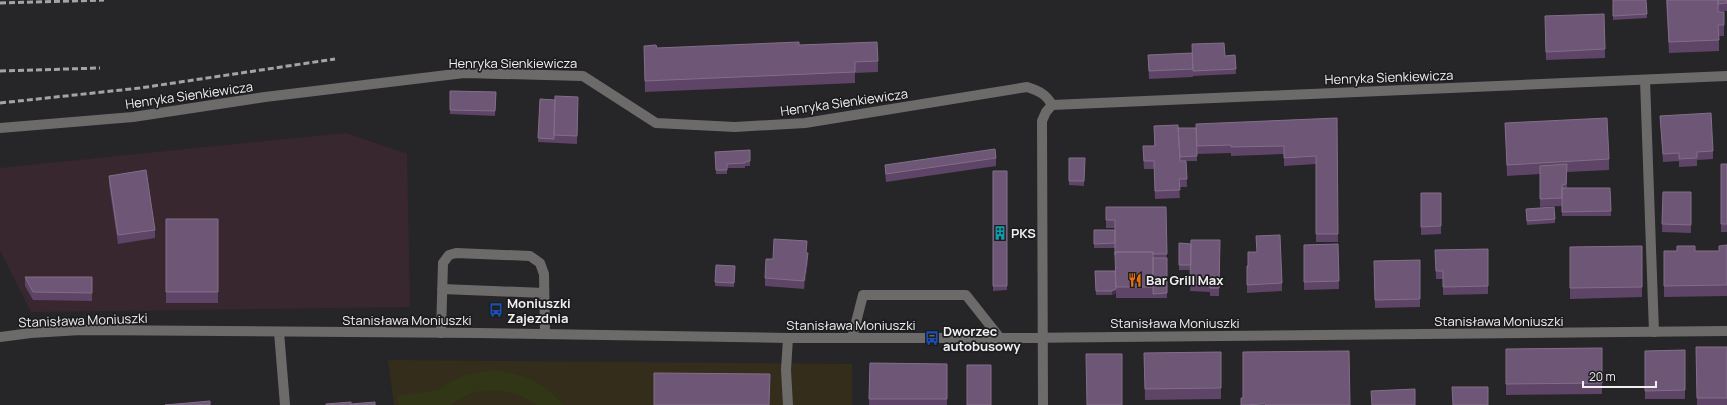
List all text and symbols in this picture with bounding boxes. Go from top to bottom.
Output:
street label: Henryka Sienkiewicza [449,54,577,72]
street label: Henryka Sienkiewicza [1324,66,1454,88]
street label: Henryka Sienkiewicza [124,77,254,113]
street label: Henryka Sienkiewicza [779,84,909,120]
place label: PKS [1011,224,1036,242]
building icon: PKS [992,225,1008,241]
place label: Bar Grill Max [1146,271,1224,289]
restaurant icon: Bar Grill Max [1127,272,1143,288]
place label: Moniuszki Zajezdnia [507,294,571,327]
bus stop icon: Moniuszki Zajezdnia [488,302,504,318]
street label: Stanisława Moniuszki [18,309,148,331]
street label: Stanisława Moniuszki [342,311,472,329]
street label: Stanisława Moniuszki [1434,312,1564,330]
street label: Stanisława Moniuszki [1110,314,1240,332]
street label: Stanisława Moniuszki [786,316,916,334]
place label: Dworzec autobusowy [943,322,1021,355]
bus stop icon: Dworzec autobusowy [924,330,940,346]
scale bar [1583,363,1656,389]
text: 20 m [1589,368,1616,385]

